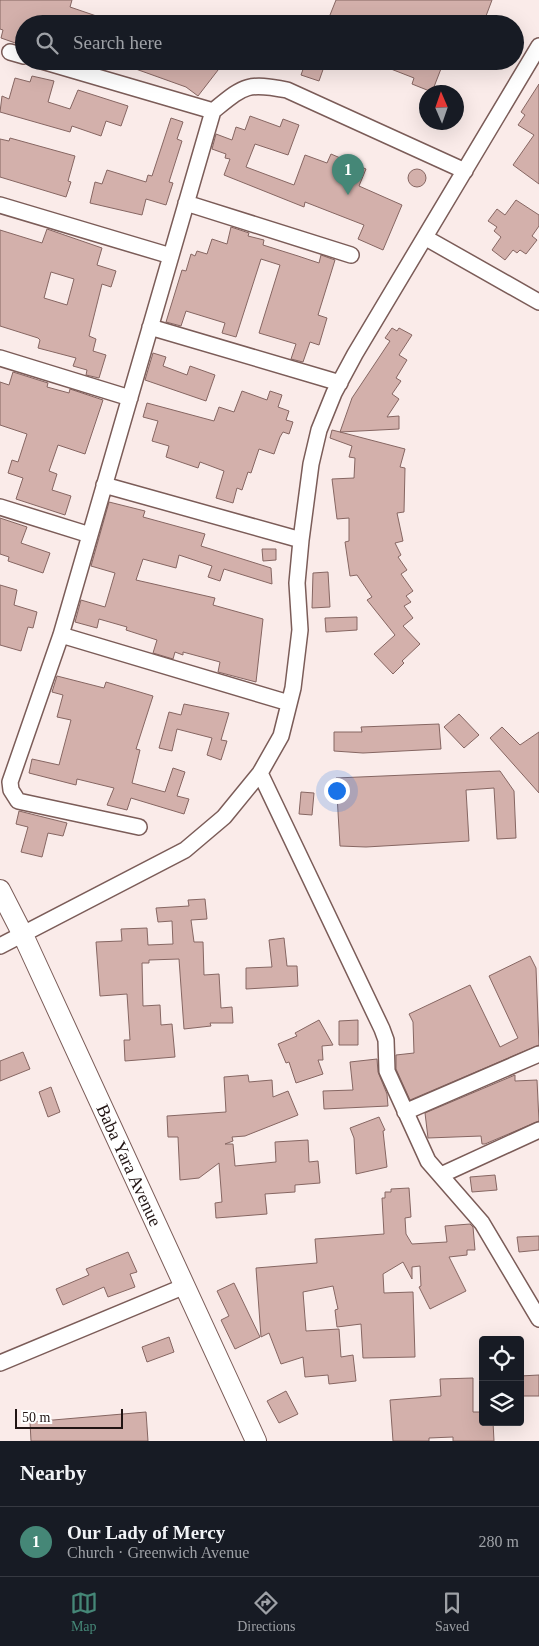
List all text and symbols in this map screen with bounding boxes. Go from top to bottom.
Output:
search box [15,15,524,70]
icon: search [33,29,61,57]
text: Search here [73,32,162,53]
north arrow [419,85,464,130]
pin: 1 [332,154,364,195]
your location [324,778,350,804]
street label: Baba Yara Avenue [92,1101,166,1229]
map controls [479,1336,524,1426]
button: locate [479,1336,524,1381]
button: layers [479,1381,524,1426]
scale bar [15,1406,122,1429]
text: 50 m [22,1410,50,1425]
text: Nearby [20,1461,87,1485]
text: Our Lady of Mercy [67,1522,225,1543]
text: 1 [32,1533,40,1550]
text: 280 m [479,1533,519,1550]
text: Church · Greenwich Avenue [67,1544,249,1561]
tab: Map [70,1589,98,1635]
tab: Directions [237,1589,296,1635]
tab: Saved [435,1589,469,1635]

